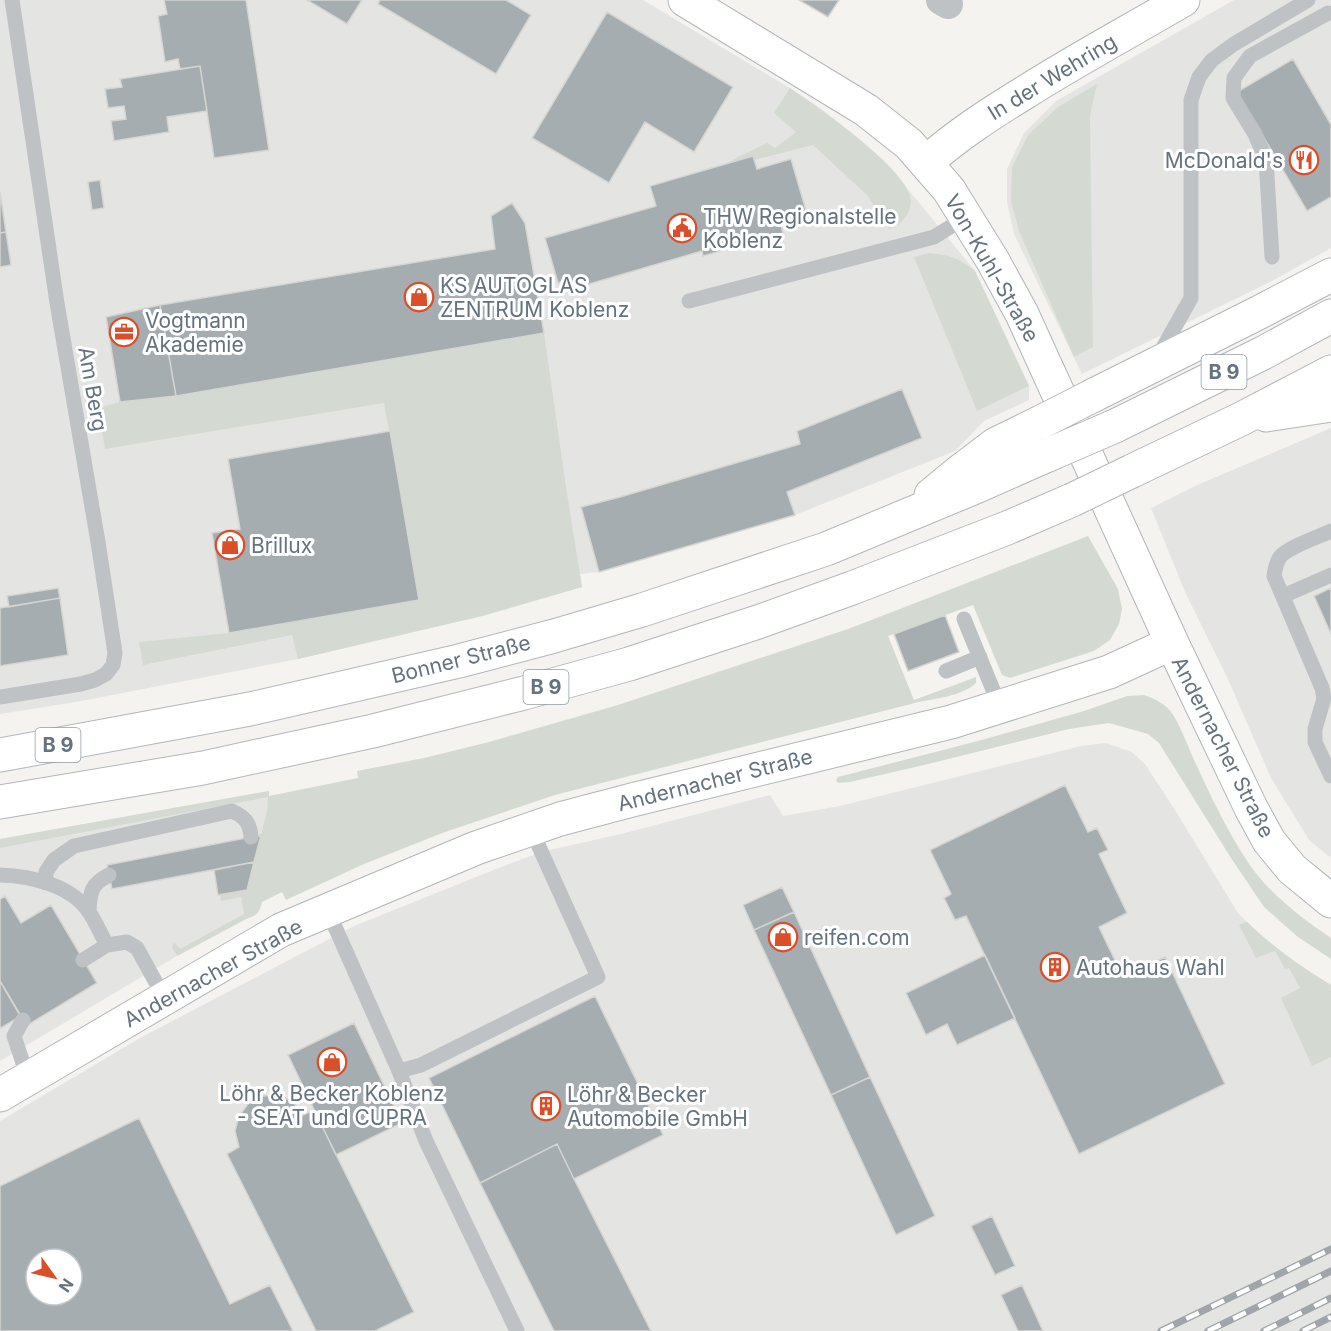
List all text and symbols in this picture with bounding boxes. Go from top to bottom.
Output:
street label: In der Wehring [983,29,1121,125]
restaurant icon: McDonald's [1288,144,1320,176]
place label: McDonald's [1165,148,1283,173]
street label: Von-Kuhl-Straße [940,190,1044,346]
place label: THW Regionalstelle Koblenz [703,204,896,253]
public building icon: THW Regionalstelle Koblenz [666,212,698,244]
place label: KS AUTOGLAS ZENTRUM Koblenz [440,273,629,322]
shop icon: KS AUTOGLAS ZENTRUM Koblenz [403,281,435,313]
place label: Vogtmann Akademie [145,308,246,357]
office icon: Vogtmann Akademie [108,316,140,348]
street label: Am Berg [73,345,113,433]
road number: B 9 [1202,355,1246,389]
shop icon: Brillux [214,529,246,561]
place label: Brillux [251,533,312,558]
street label: Bonner Straße [389,630,533,688]
street label: Andernacher Straße [1166,652,1280,842]
road number: B 9 [524,670,568,704]
road number: B 9 [36,728,80,762]
street label: Andernacher Straße [615,744,815,816]
street label: Andernacher Straße [119,914,307,1032]
shop icon: reifen.com [767,921,799,953]
place label: reifen.com [804,925,910,950]
building icon: Autohaus Wahl [1039,951,1071,983]
place label: Autohaus Wahl [1076,955,1225,980]
shop icon: Löhr & Becker Koblenz - SEAT und CUPRA [316,1046,348,1078]
place label: Löhr & Becker Koblenz - SEAT und CUPRA [219,1081,445,1130]
place label: Löhr & Becker Automobile GmbH [567,1082,748,1131]
building icon: Löhr & Becker Automobile GmbH [530,1090,562,1122]
north arrow [24,1247,84,1307]
text: N [55,1275,78,1296]

